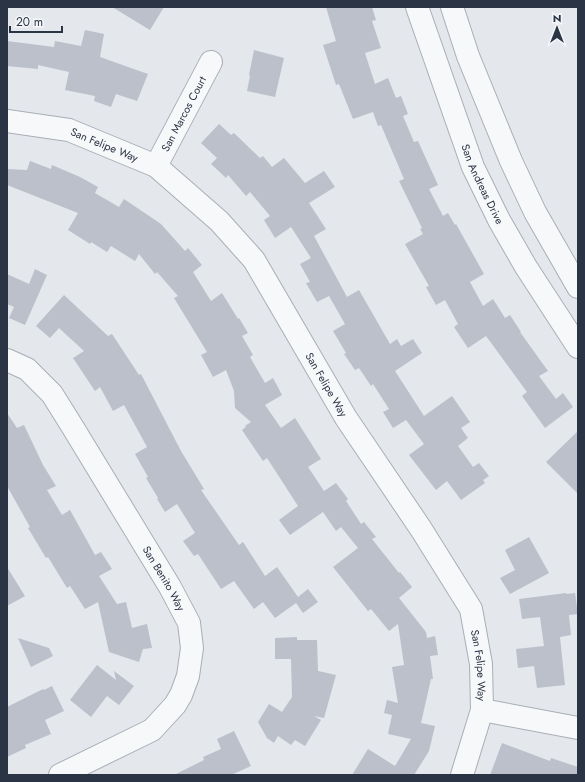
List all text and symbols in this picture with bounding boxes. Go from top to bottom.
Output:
scale bar [10,8,62,34]
north arrow [537,8,577,48]
text: N [553,10,561,26]
text: 20 m [16,13,43,31]
street label: San Marcos Court [157,73,210,154]
street label: San Felipe Way [68,124,141,166]
street label: San Andreas Drive [458,142,508,228]
street label: San Felipe Way [302,350,352,420]
street label: San Benito Way [139,543,189,614]
street label: San Felipe Way [467,628,490,701]

